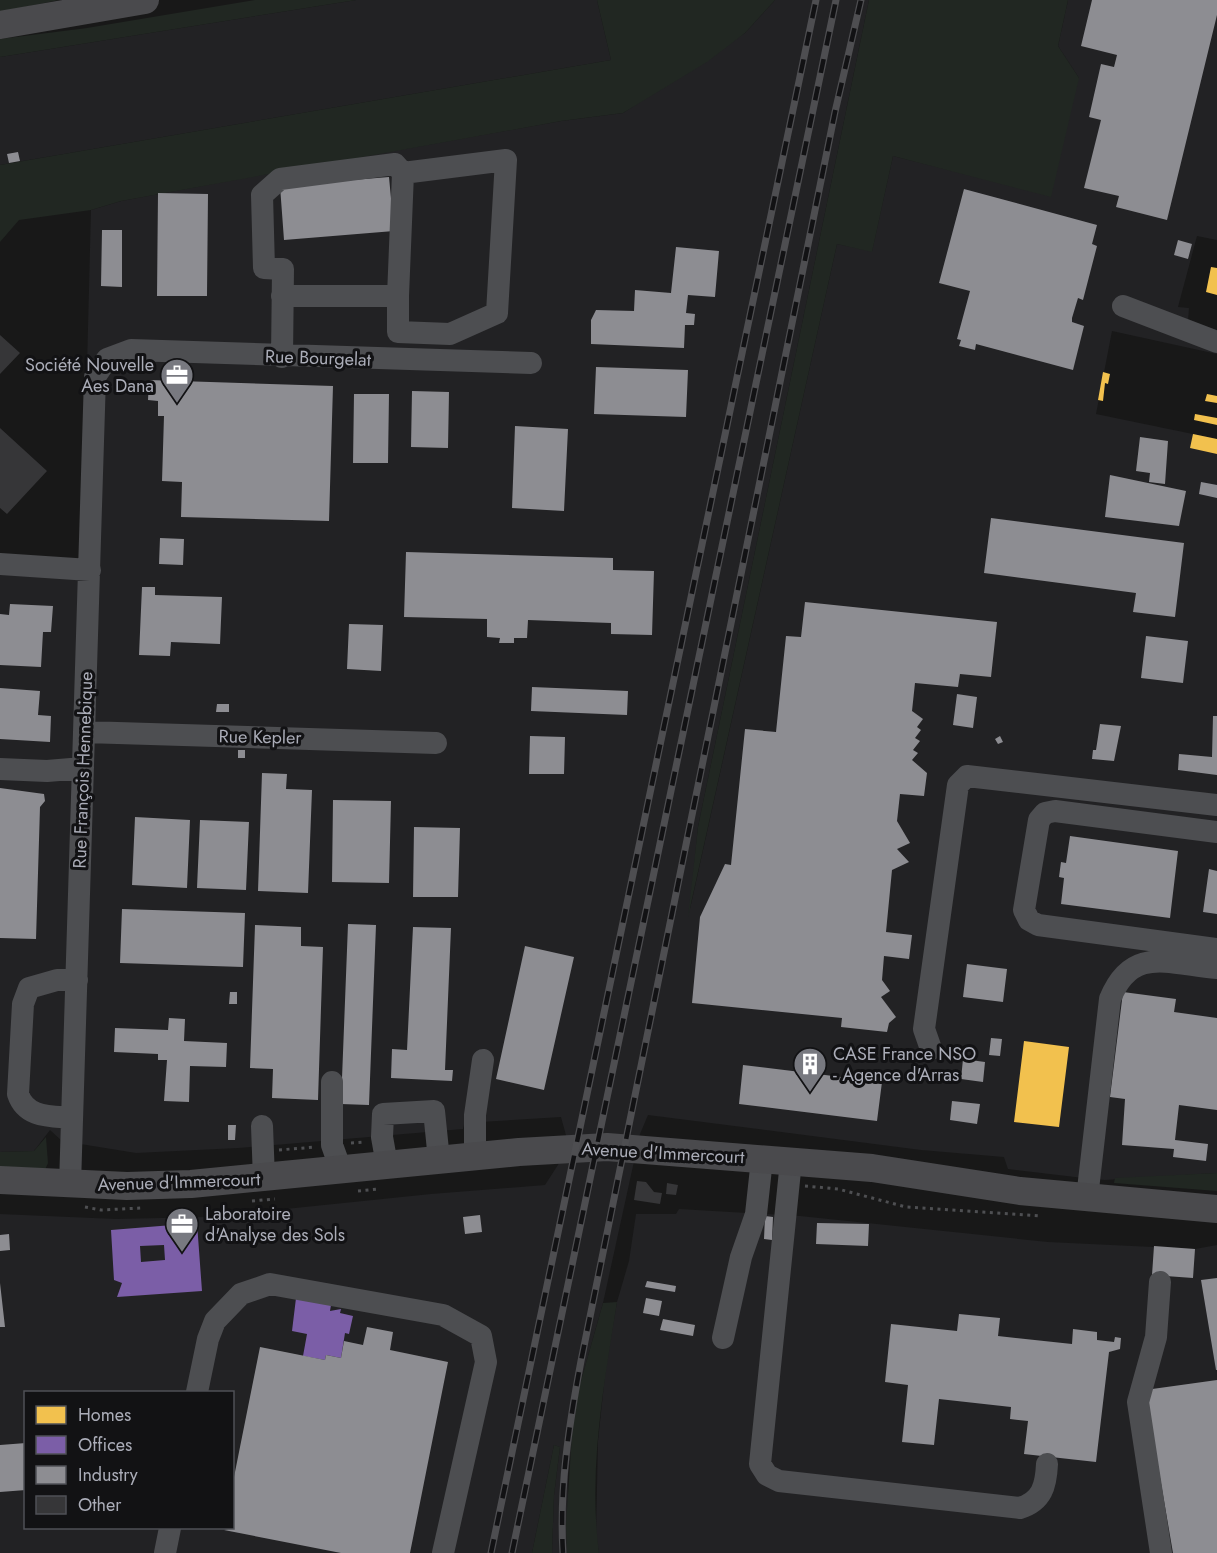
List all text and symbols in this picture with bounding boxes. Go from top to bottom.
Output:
street label: Rue Bourgelat [265,343,372,373]
place label: Société Nouvelle Aes Dana [25,352,154,399]
office icon: Société Nouvelle Aes Dana [159,357,195,404]
street label: Rue François Hennebique [67,671,99,869]
street label: Rue Kepler [218,723,303,751]
place label: CASE France NSO - Agence d'Arras [833,1041,976,1088]
building icon: CASE France NSO - Agence d'Arras [792,1046,828,1093]
street label: Avenue d'Immercourt [581,1136,746,1170]
street label: Avenue d'Immercourt [97,1166,262,1198]
place label: Laboratoire d'Analyse des Sols [205,1201,345,1248]
office icon: Laboratoire d'Analyse des Sols [164,1206,200,1253]
legend [24,1391,234,1529]
text: Homes [78,1402,131,1428]
text: Offices [78,1432,132,1458]
text: Industry [78,1462,138,1488]
text: Other [78,1492,122,1518]

